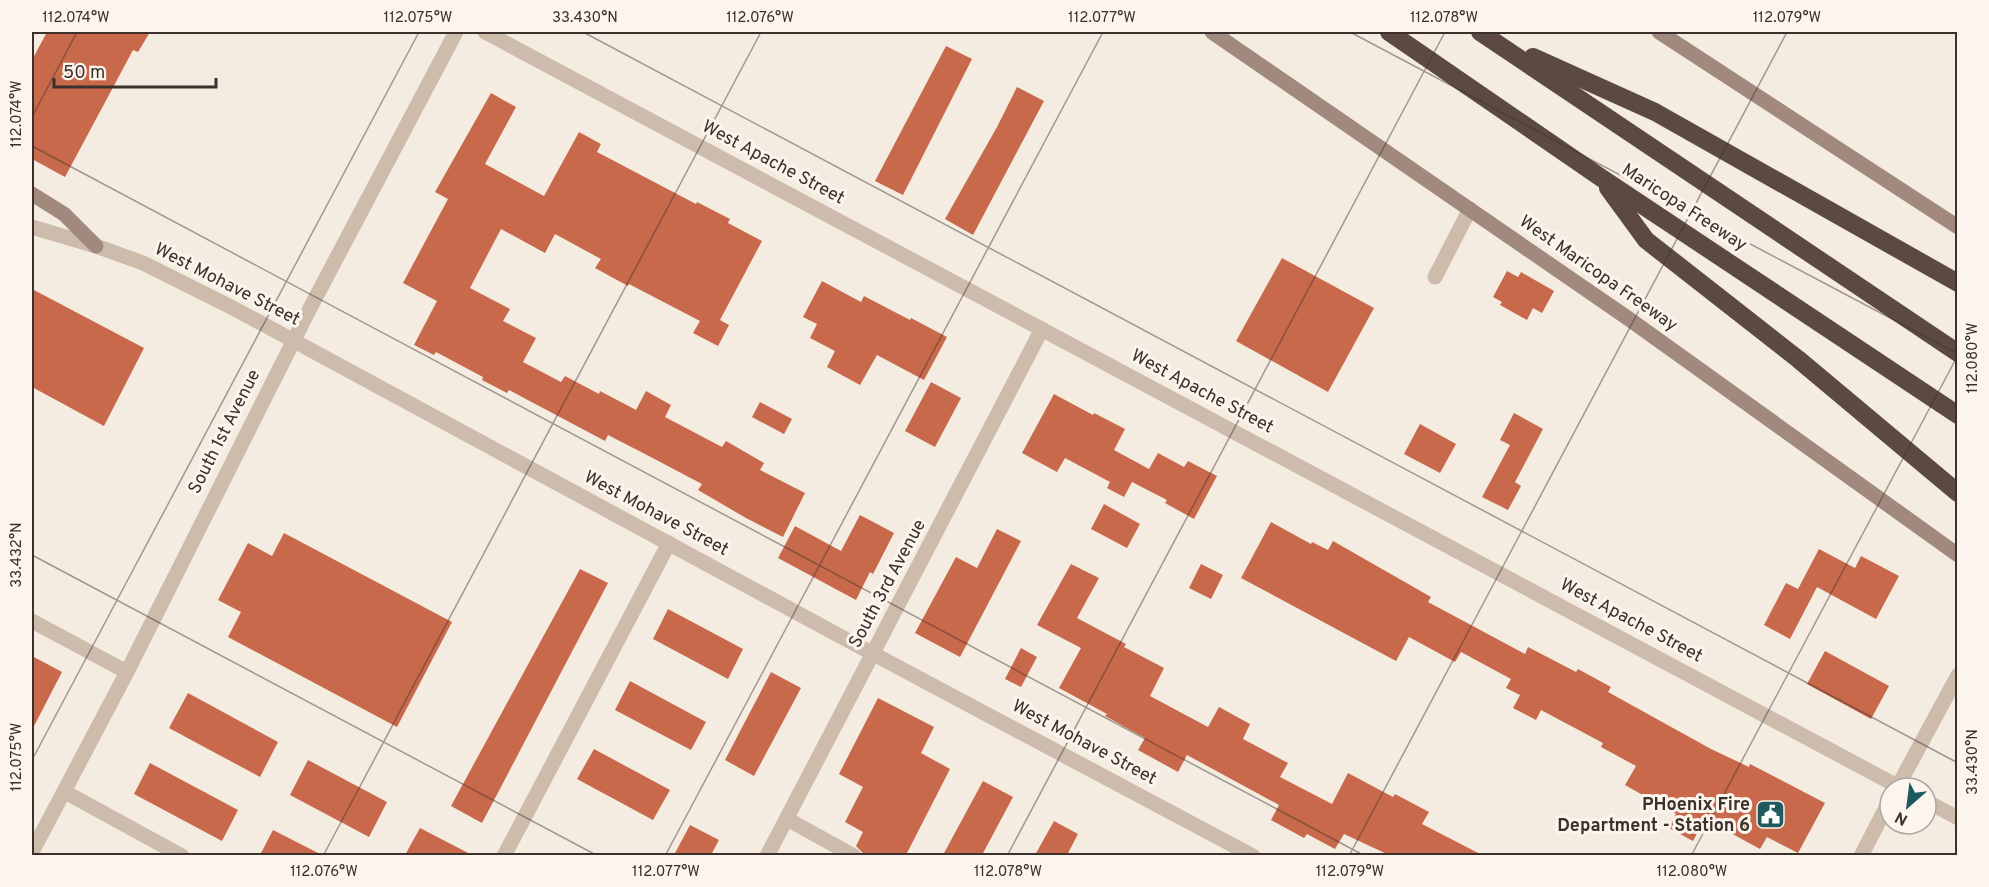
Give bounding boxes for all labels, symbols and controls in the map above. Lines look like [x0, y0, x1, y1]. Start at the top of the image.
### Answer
text: 112.074°W [42, 9, 110, 28]
text: 112.075°W [384, 9, 452, 28]
text: 33.430°N [552, 9, 618, 28]
text: 112.076°W [726, 9, 794, 28]
text: 112.077°W [1068, 9, 1136, 28]
text: 112.078°W [1410, 9, 1478, 28]
text: 112.079°W [1753, 9, 1821, 28]
scale bar [54, 51, 216, 89]
text: 50 m [63, 62, 105, 85]
text: 112.074°W [8, 80, 27, 148]
street label: West Apache Street [698, 116, 848, 210]
street label: Maricopa Freeway [1617, 159, 1751, 257]
street label: West Maricopa Freeway [1514, 211, 1682, 337]
street label: West Mohave Street [150, 238, 304, 332]
text: 112.080°W [1964, 323, 1983, 393]
street label: West Apache Street [1127, 345, 1277, 439]
street label: South 1st Avenue [184, 366, 266, 498]
street label: West Mohave Street [580, 466, 732, 562]
street label: South 3rd Avenue [844, 516, 932, 652]
text: 33.432°N [8, 522, 27, 588]
street label: West Apache Street [1556, 574, 1706, 668]
street label: West Mohave Street [1008, 695, 1160, 791]
text: 112.075°W [8, 723, 27, 791]
text: 33.430°N [1964, 729, 1983, 795]
north arrow [1878, 776, 1938, 836]
place label: PHoenix Fire Department - Station 6 [1557, 794, 1750, 838]
public building icon: PHoenix Fire Department - Station 6 [1755, 799, 1787, 831]
text: N [1892, 806, 1912, 829]
text: 112.076°W [290, 863, 358, 882]
text: 112.077°W [632, 863, 700, 882]
text: 112.078°W [974, 863, 1042, 882]
text: 112.079°W [1316, 863, 1384, 882]
text: 112.080°W [1657, 863, 1727, 882]

